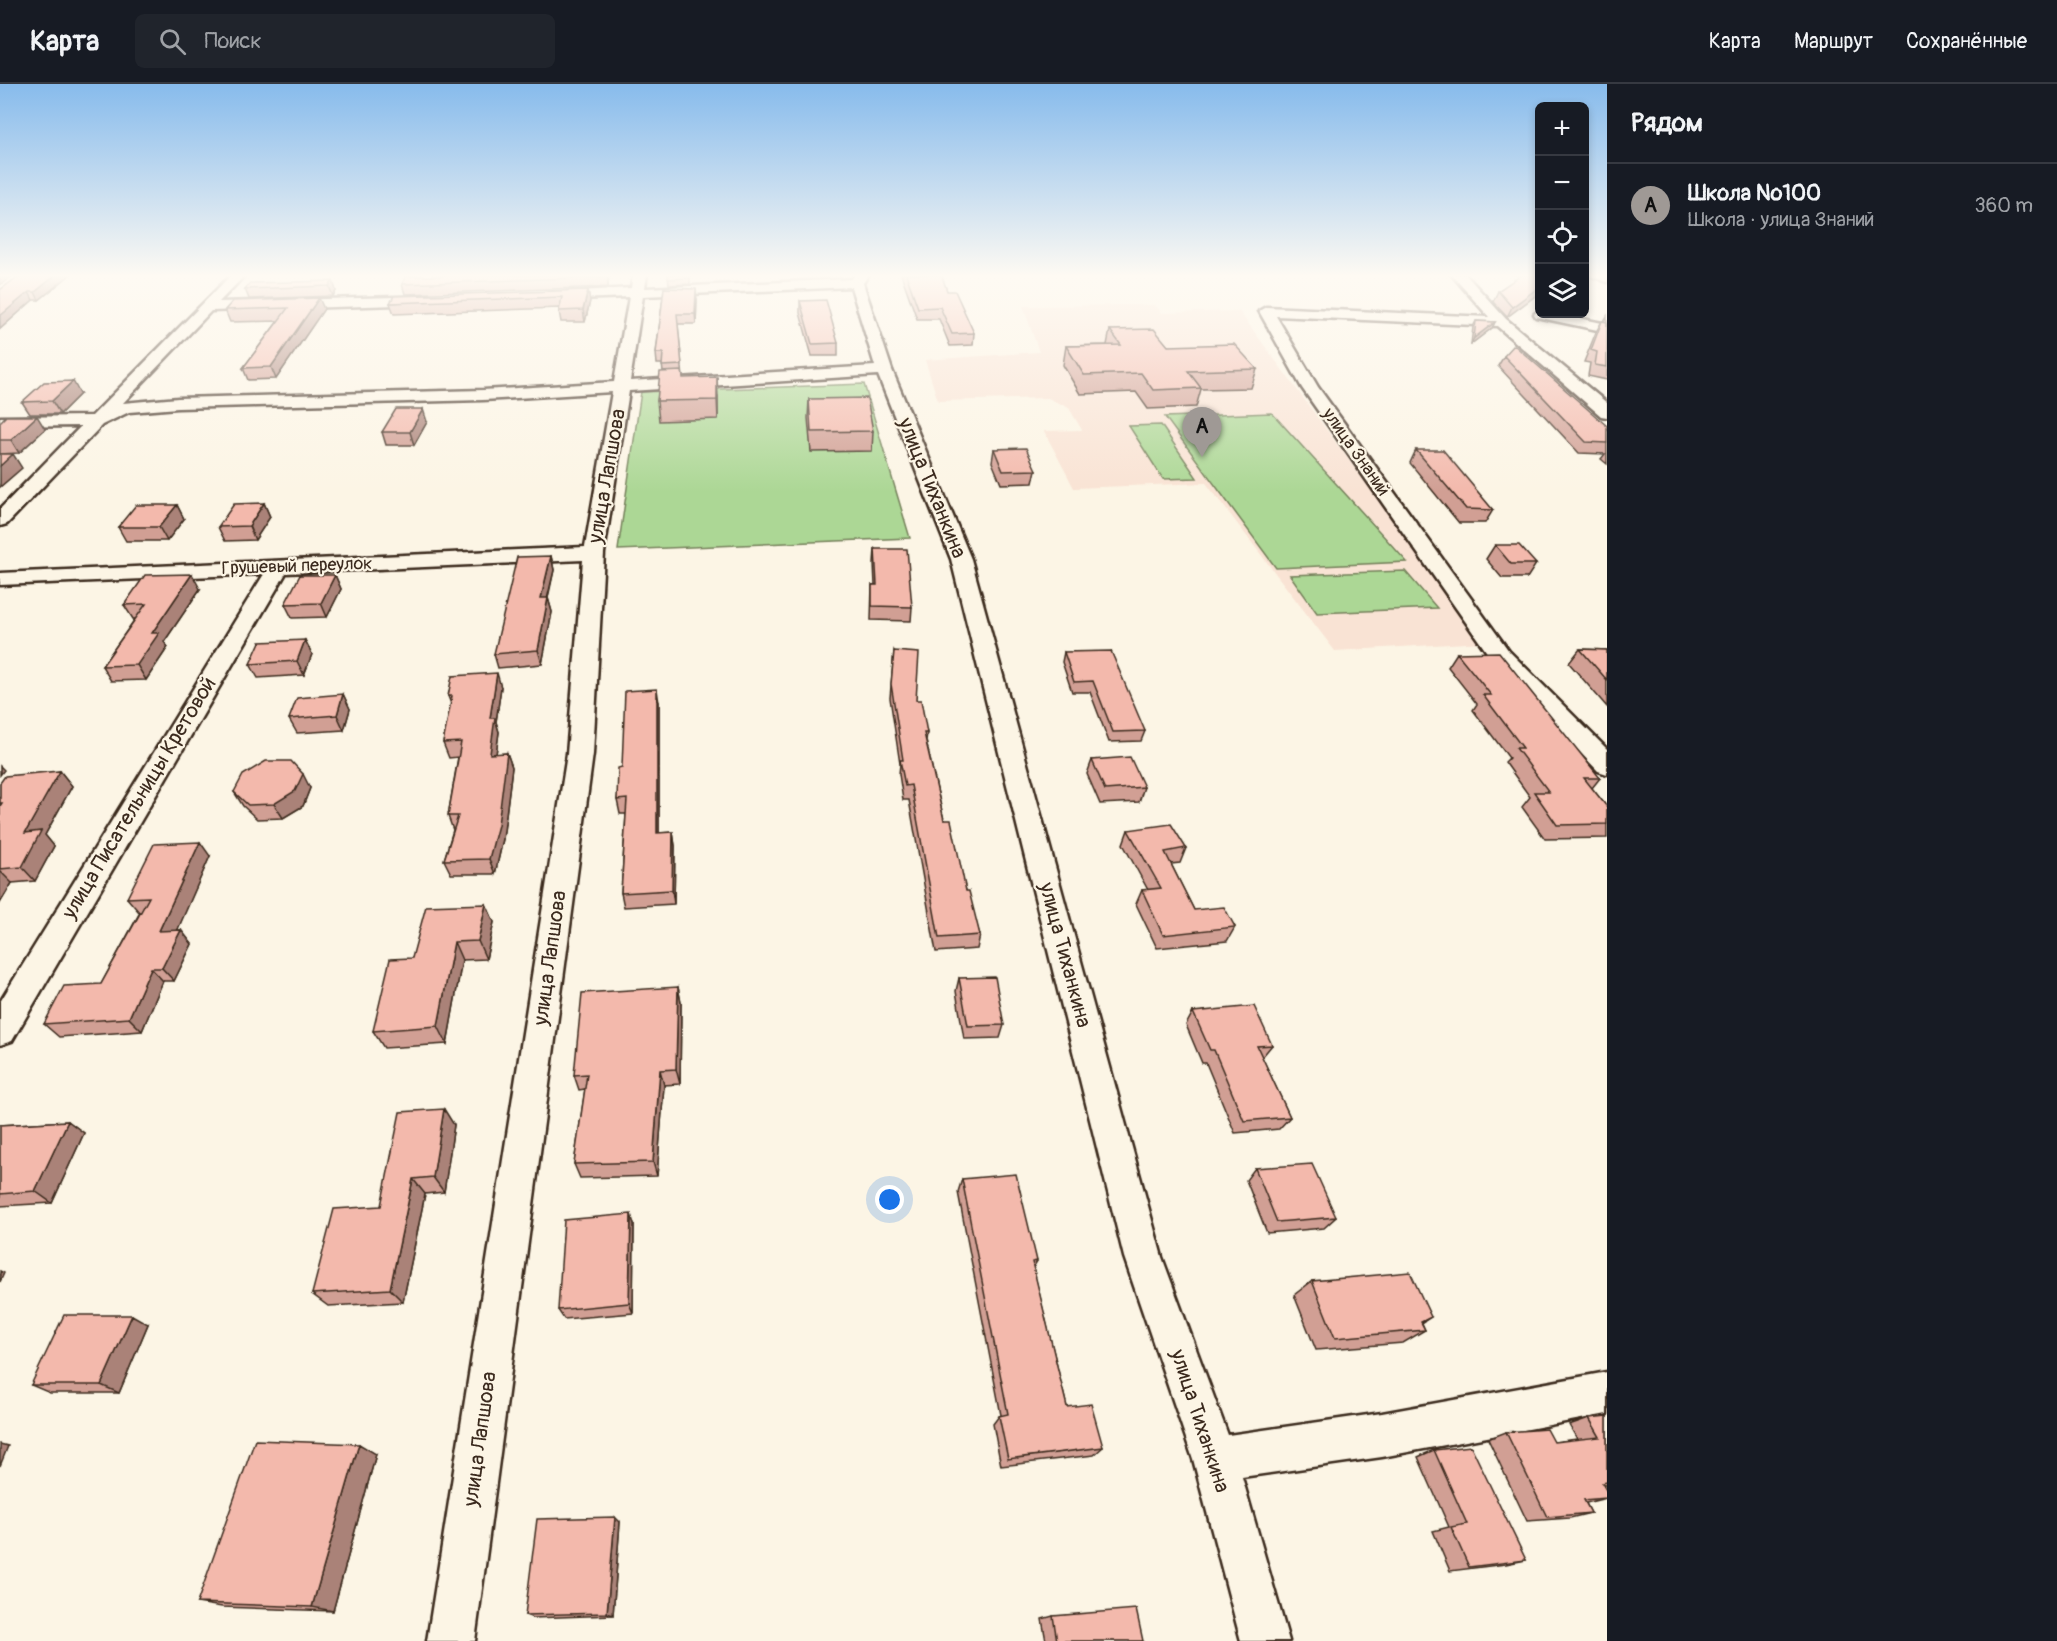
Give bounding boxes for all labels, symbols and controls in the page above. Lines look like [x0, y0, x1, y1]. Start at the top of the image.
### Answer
search box [135, 14, 555, 68]
text: Карта [30, 24, 99, 59]
icon: search [156, 25, 189, 58]
text: Поиск [204, 27, 262, 55]
text: Карта [1709, 28, 1761, 55]
text: Маршрут [1794, 28, 1873, 55]
text: Сохранённые [1906, 28, 2027, 55]
map controls [1535, 102, 1589, 318]
button: + [1535, 102, 1589, 156]
text: Рядом [1631, 107, 1703, 139]
button: − [1535, 156, 1589, 210]
text: Школа №100 [1688, 179, 1821, 207]
text: A [1644, 193, 1657, 218]
text: 360 m [1974, 193, 2033, 218]
text: Школа · улица Знаний [1688, 207, 1874, 232]
button: locate [1535, 210, 1589, 264]
button: layers [1535, 264, 1589, 318]
street label: улица Знаний [1317, 403, 1395, 501]
street label: улица Лапшова [582, 407, 632, 546]
pin: A [1182, 408, 1222, 457]
street label: улица Тиханкина [891, 413, 972, 562]
street label: Грушевый переулок [221, 552, 373, 580]
street label: улица Писательницы Кретовой [55, 672, 222, 925]
street label: улица Тиханкина [1032, 879, 1097, 1030]
street label: улица Лапшова [527, 889, 573, 1028]
your location [875, 1185, 904, 1214]
street label: улица Тиханкина [1164, 1345, 1236, 1496]
street label: улица Лапшова [457, 1370, 503, 1509]

